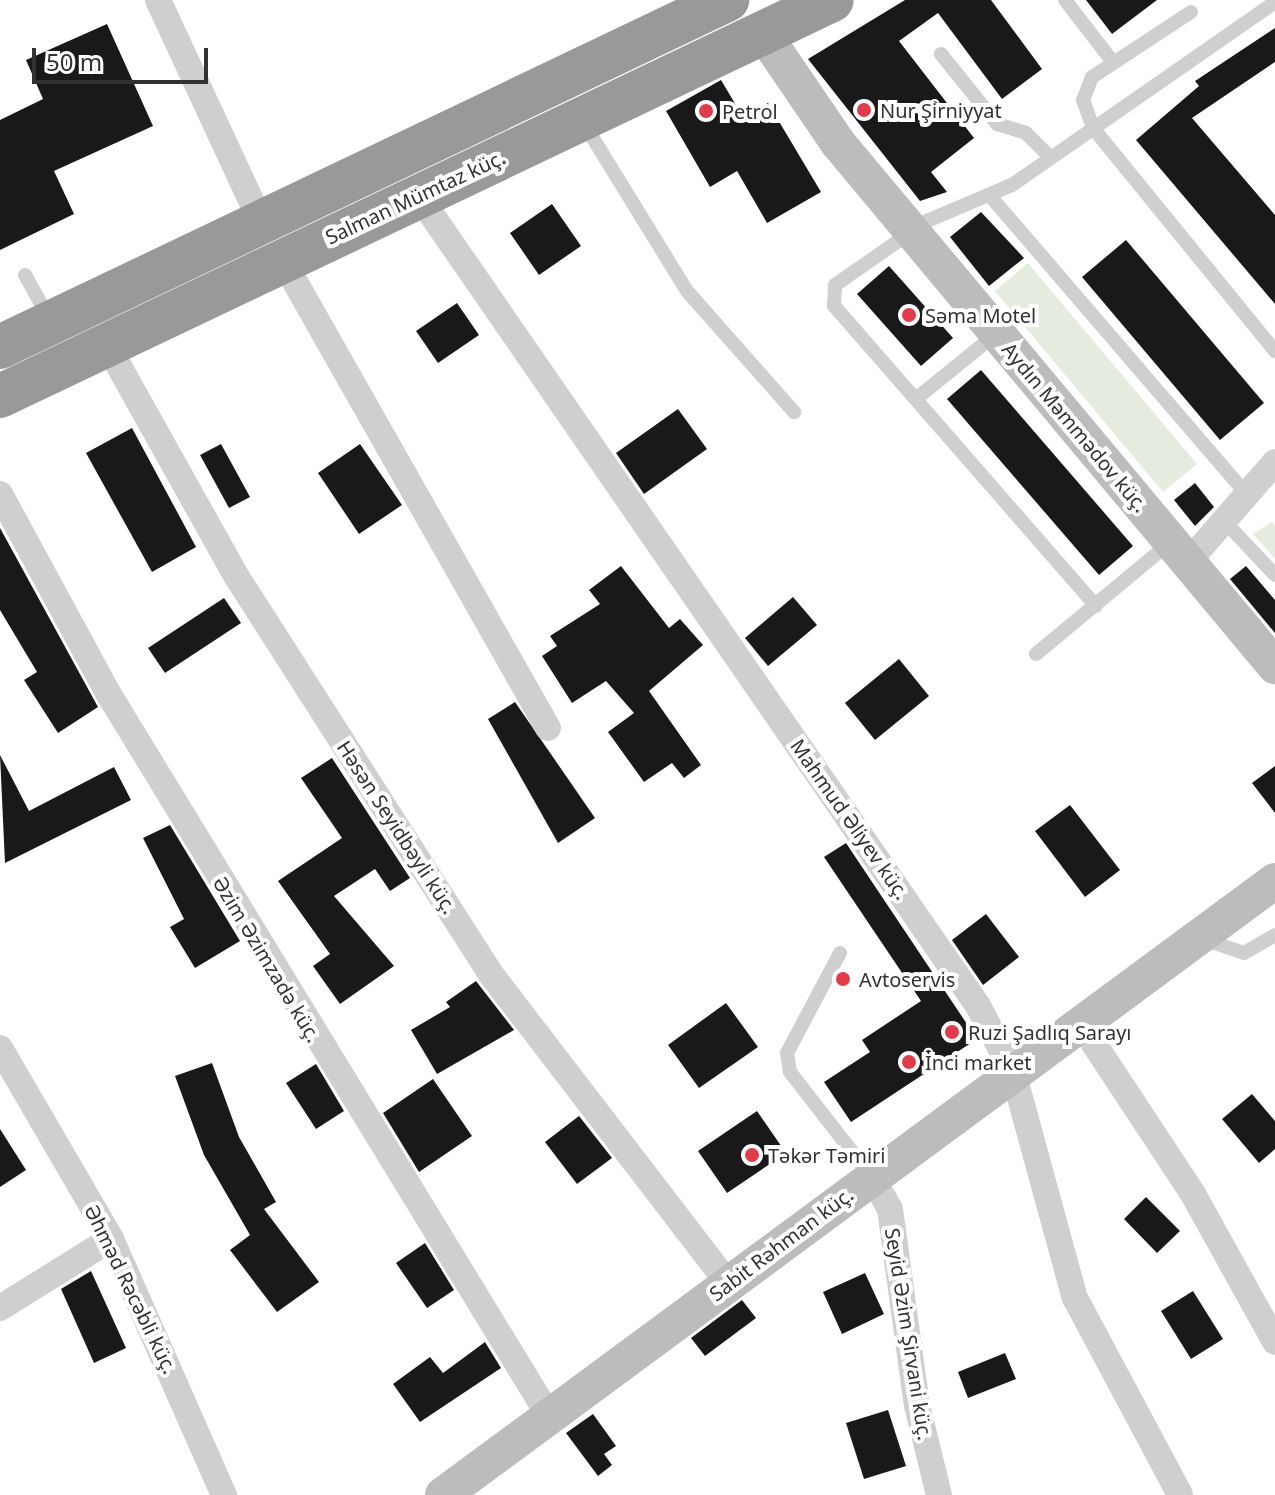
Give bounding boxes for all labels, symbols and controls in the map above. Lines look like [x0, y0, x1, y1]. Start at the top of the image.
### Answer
scale bar [36, 32, 212, 82]
text: 50 m [46, 45, 102, 78]
place label: Nur Şirniyyat [880, 98, 1002, 122]
place label: Petrol [722, 99, 778, 123]
marker: Nur Şirniyyat [855, 101, 873, 119]
marker: Petrol [697, 102, 715, 120]
street label: Salman Mümtaz küç. [322, 145, 508, 249]
place label: Səma Motel [925, 303, 1036, 327]
marker: Səma Motel [900, 306, 918, 324]
street label: Aydın Məmmədov küç. [997, 338, 1153, 516]
street label: Mahmud Əliyev küç. [786, 734, 914, 904]
street label: Həsən Seyidbəyli küç. [332, 736, 462, 918]
street label: Əzim Əzimzadə küç. [208, 872, 326, 1046]
place label: Avtoservis [859, 967, 955, 991]
marker: Avtoservis [834, 970, 852, 988]
place label: Ruzi Şadlıq Sarayı [968, 1020, 1132, 1044]
marker: Ruzi Şadlıq Sarayı [943, 1023, 961, 1041]
place label: İnci market [925, 1050, 1031, 1074]
marker: İnci market [900, 1053, 918, 1071]
place label: Təkər Təmiri [768, 1143, 885, 1167]
marker: Təkər Təmiri [743, 1146, 761, 1164]
street label: Sabit Rəhman küç. [704, 1182, 858, 1306]
street label: Əhməd Rəcəbli küç. [80, 1201, 182, 1377]
street label: Seyid Əzim Şirvani küç. [880, 1226, 938, 1442]

